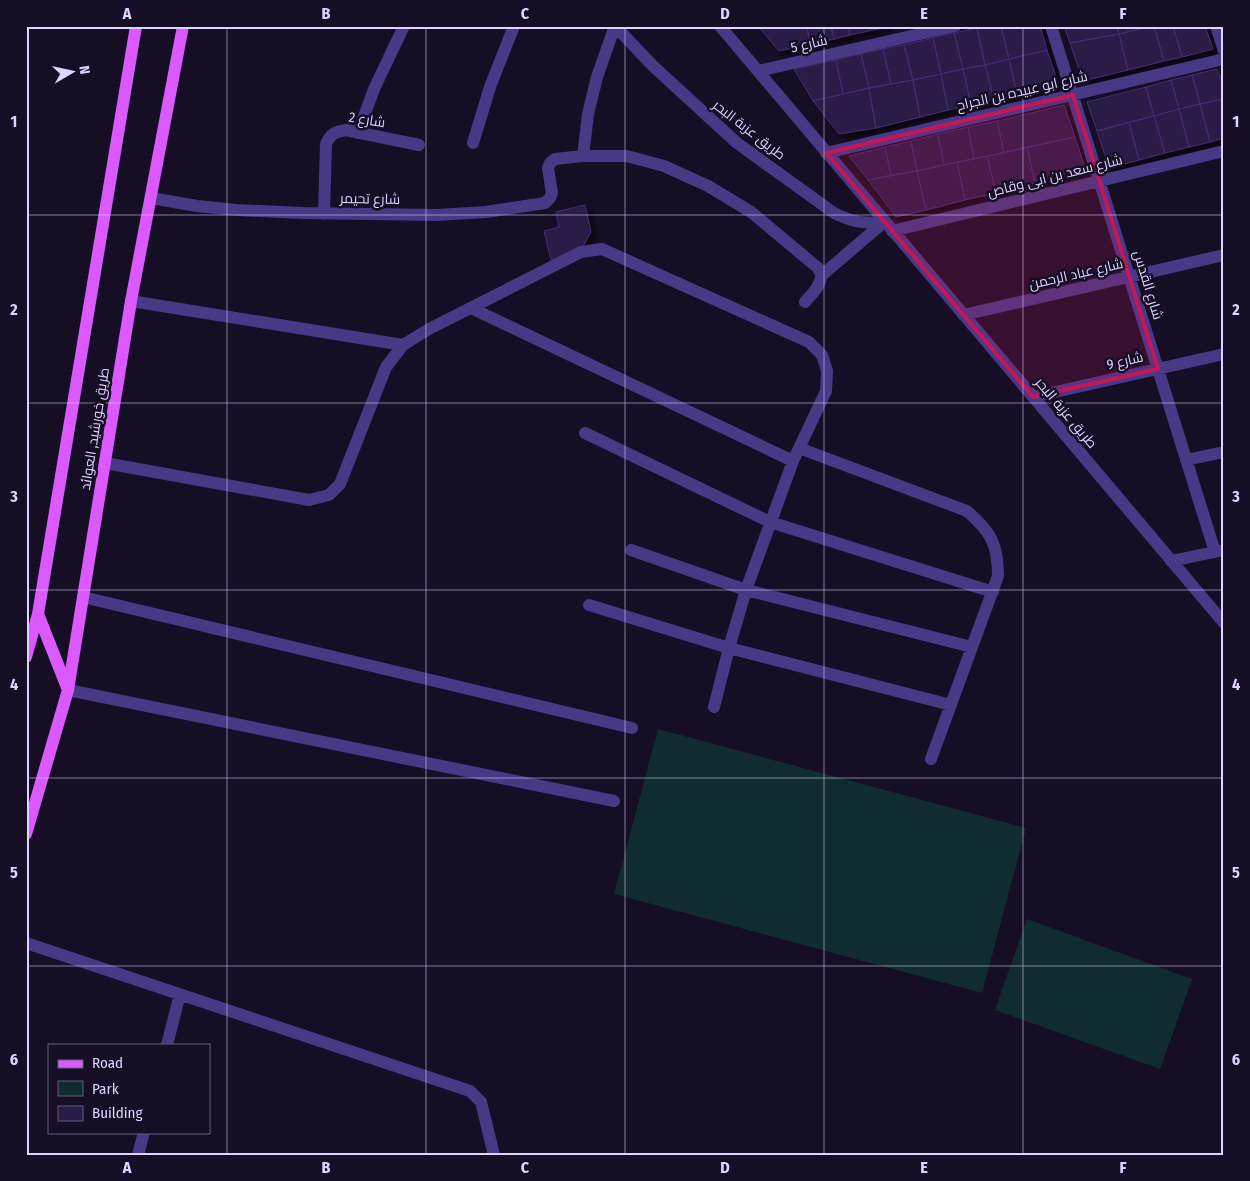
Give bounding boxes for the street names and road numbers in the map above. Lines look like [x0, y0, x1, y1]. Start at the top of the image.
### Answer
street label: شارع 5 [789, 32, 829, 56]
street label: شارع ابو عبيده بن الجراح [955, 68, 1089, 114]
street label: طريق عزبة البحر [709, 96, 789, 164]
street label: شارع 2 [348, 109, 386, 131]
street label: شارع سعد بن ابى وقاص [986, 151, 1124, 201]
street label: شارع تحيمر [339, 190, 400, 208]
street label: شارع القدس [1129, 248, 1167, 322]
street label: شارع عباد الرحمن [1027, 255, 1125, 293]
street label: شارع 9 [1105, 349, 1145, 373]
street label: طريق خورشيد, العوائد [77, 367, 113, 491]
street label: طريق عزبة البحر [1031, 373, 1101, 452]

